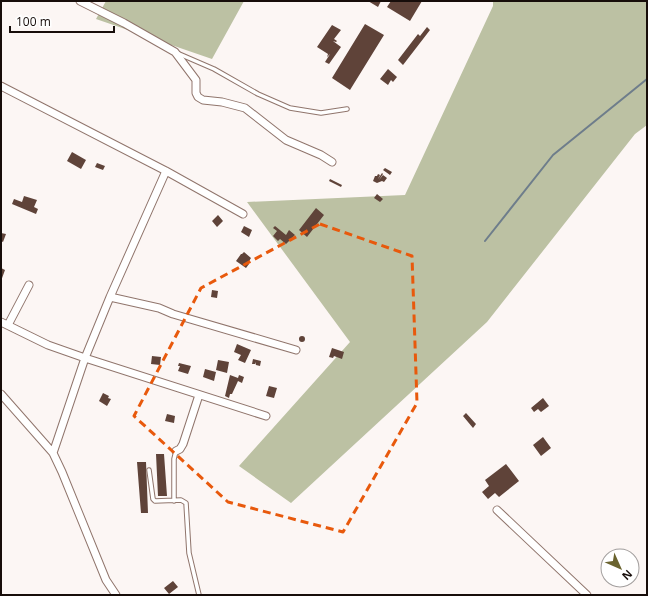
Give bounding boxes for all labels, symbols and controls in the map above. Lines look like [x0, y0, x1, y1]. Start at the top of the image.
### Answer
scale bar [10, 8, 114, 34]
text: 100 m [16, 13, 51, 30]
north arrow [600, 548, 640, 588]
text: N [619, 567, 636, 584]

